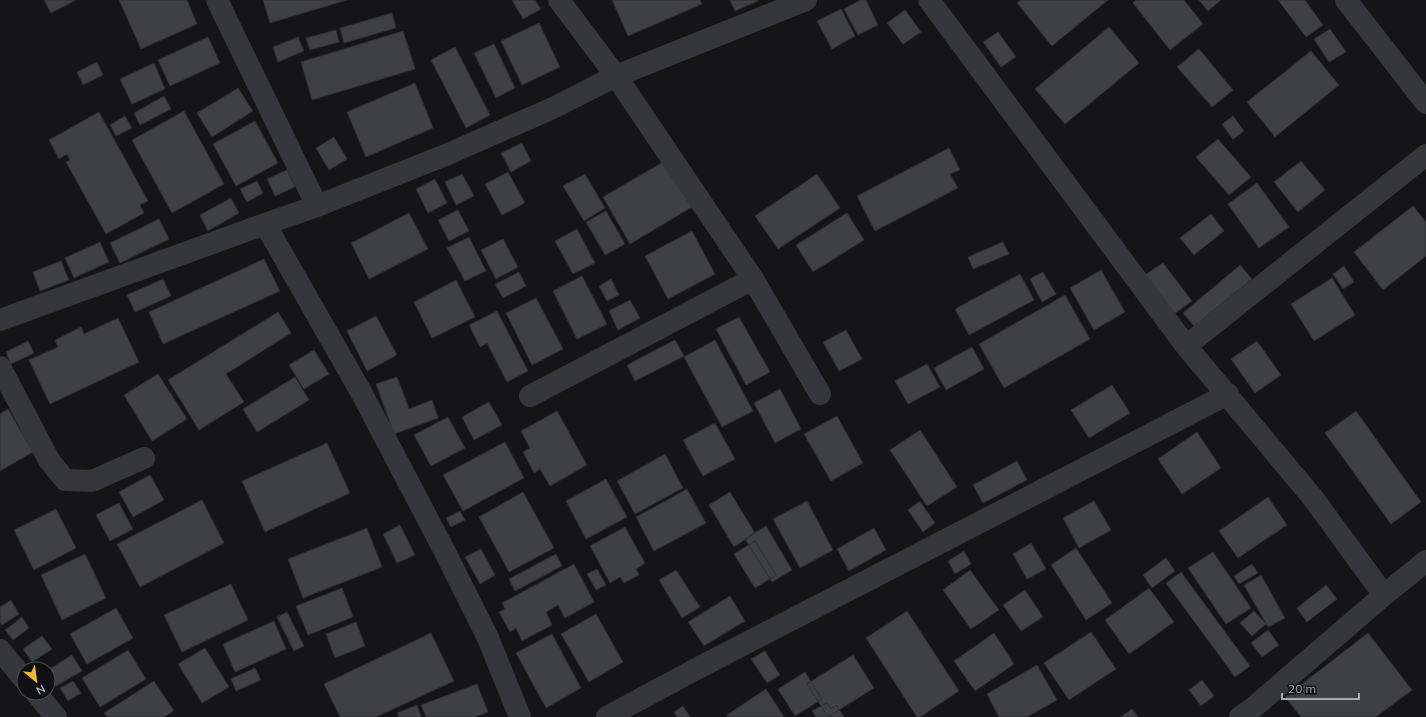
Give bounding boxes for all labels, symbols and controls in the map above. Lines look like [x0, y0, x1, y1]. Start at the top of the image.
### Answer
north arrow [16, 661, 56, 701]
scale bar [1282, 675, 1359, 701]
text: 20 m [1288, 681, 1316, 696]
text: N [34, 682, 48, 698]

